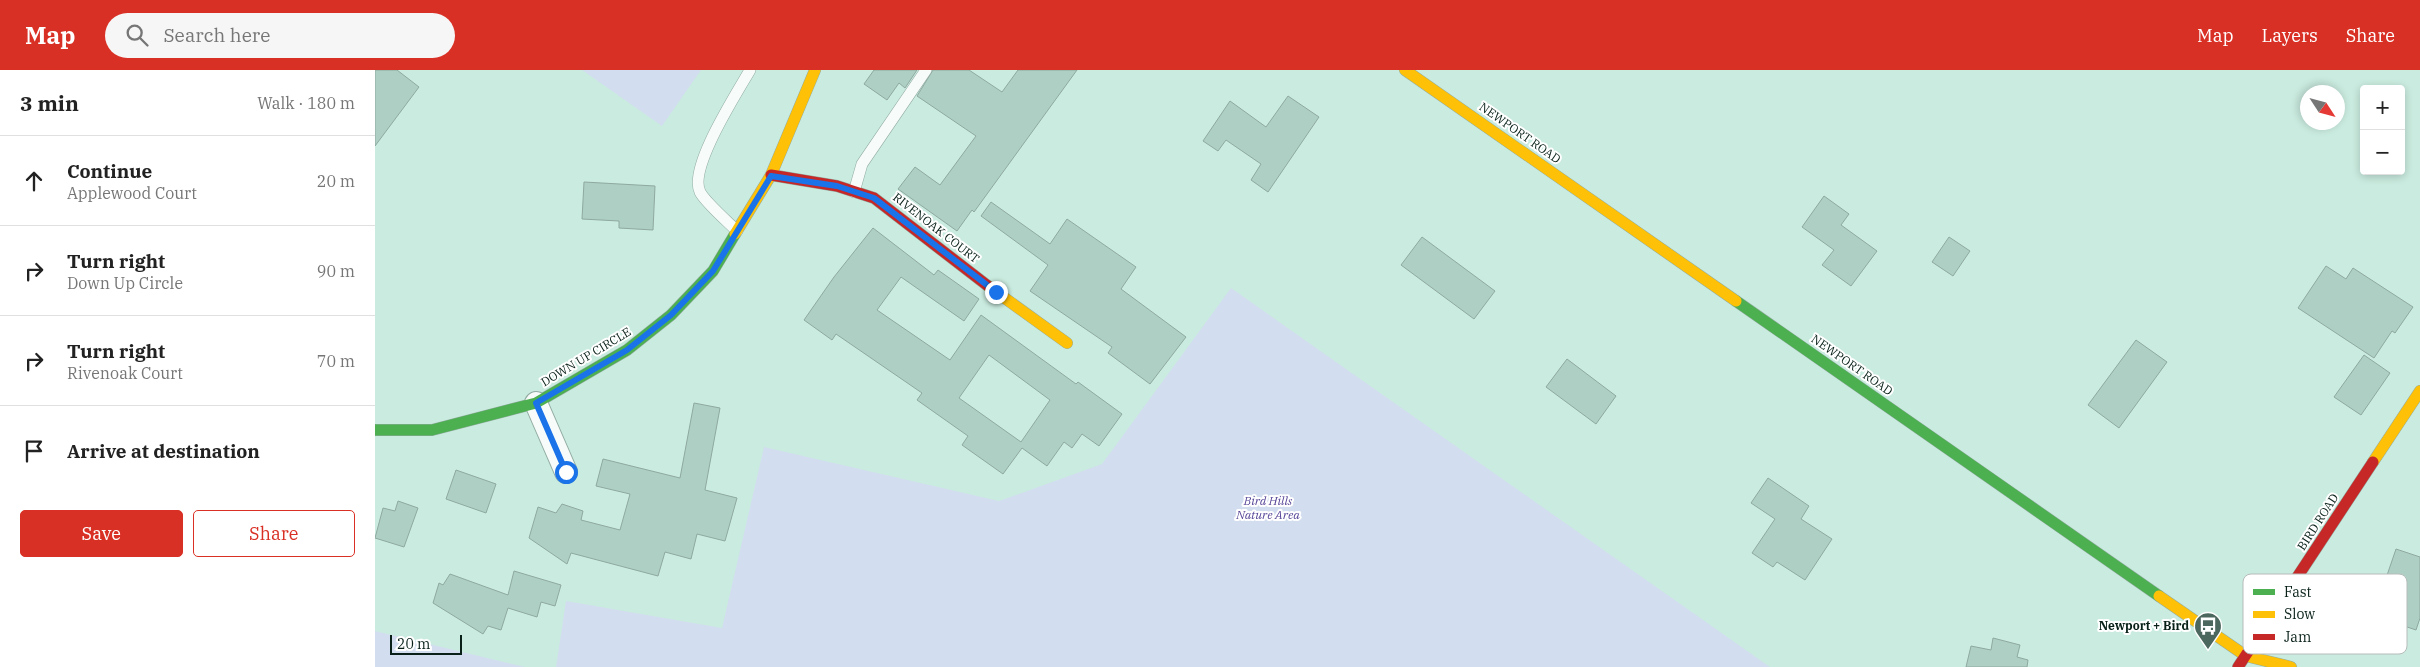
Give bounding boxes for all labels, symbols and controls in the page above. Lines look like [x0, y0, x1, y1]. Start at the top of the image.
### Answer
search box [105, 13, 455, 58]
text: Map [25, 19, 75, 51]
icon: search [123, 21, 151, 49]
text: Search here [163, 23, 270, 47]
text: Map [2197, 24, 2234, 47]
text: Layers [2262, 24, 2318, 47]
text: Share [2346, 24, 2395, 47]
north arrow [2300, 85, 2345, 130]
map controls [2360, 85, 2405, 175]
button: + [2360, 85, 2405, 130]
text: 3 min [20, 89, 79, 117]
text: Walk · 180 m [257, 93, 355, 113]
street label: NEWPORT ROAD [1477, 99, 1564, 166]
button: − [2360, 130, 2405, 175]
text: Continue [67, 159, 152, 183]
icon: ahead [20, 167, 48, 195]
text: 20 m [317, 171, 355, 191]
text: Applewood Court [67, 183, 197, 203]
street label: RIVENOAK COURT [890, 189, 983, 266]
text: Turn right [67, 249, 165, 273]
icon: right [20, 257, 48, 285]
text: 90 m [317, 261, 355, 281]
text: Down Up Circle [67, 273, 183, 293]
route end [985, 281, 1008, 304]
street label: DOWN UP CIRCLE [538, 324, 633, 389]
street label: NEWPORT ROAD [1809, 331, 1896, 398]
text: Turn right [67, 339, 165, 363]
icon: right [20, 347, 48, 375]
text: 70 m [317, 351, 355, 371]
text: Rivenoak Court [67, 363, 183, 383]
icon: arrive [20, 437, 48, 465]
text: Arrive at destination [67, 439, 260, 463]
route start [555, 461, 578, 484]
street label: BIRD ROAD [2294, 491, 2341, 553]
park label: Bird Hills Nature Area [1235, 493, 1300, 522]
button: Save [20, 510, 183, 557]
button: Share [193, 510, 355, 557]
legend [2243, 574, 2407, 654]
text: Fast [2284, 583, 2312, 601]
text: Slow [2284, 605, 2315, 623]
bus stop icon: Newport + Bird [2193, 611, 2223, 650]
place label: Newport + Bird [2099, 618, 2189, 633]
text: Jam [2284, 628, 2311, 646]
scale bar [390, 632, 463, 655]
text: 20 m [397, 635, 430, 653]

